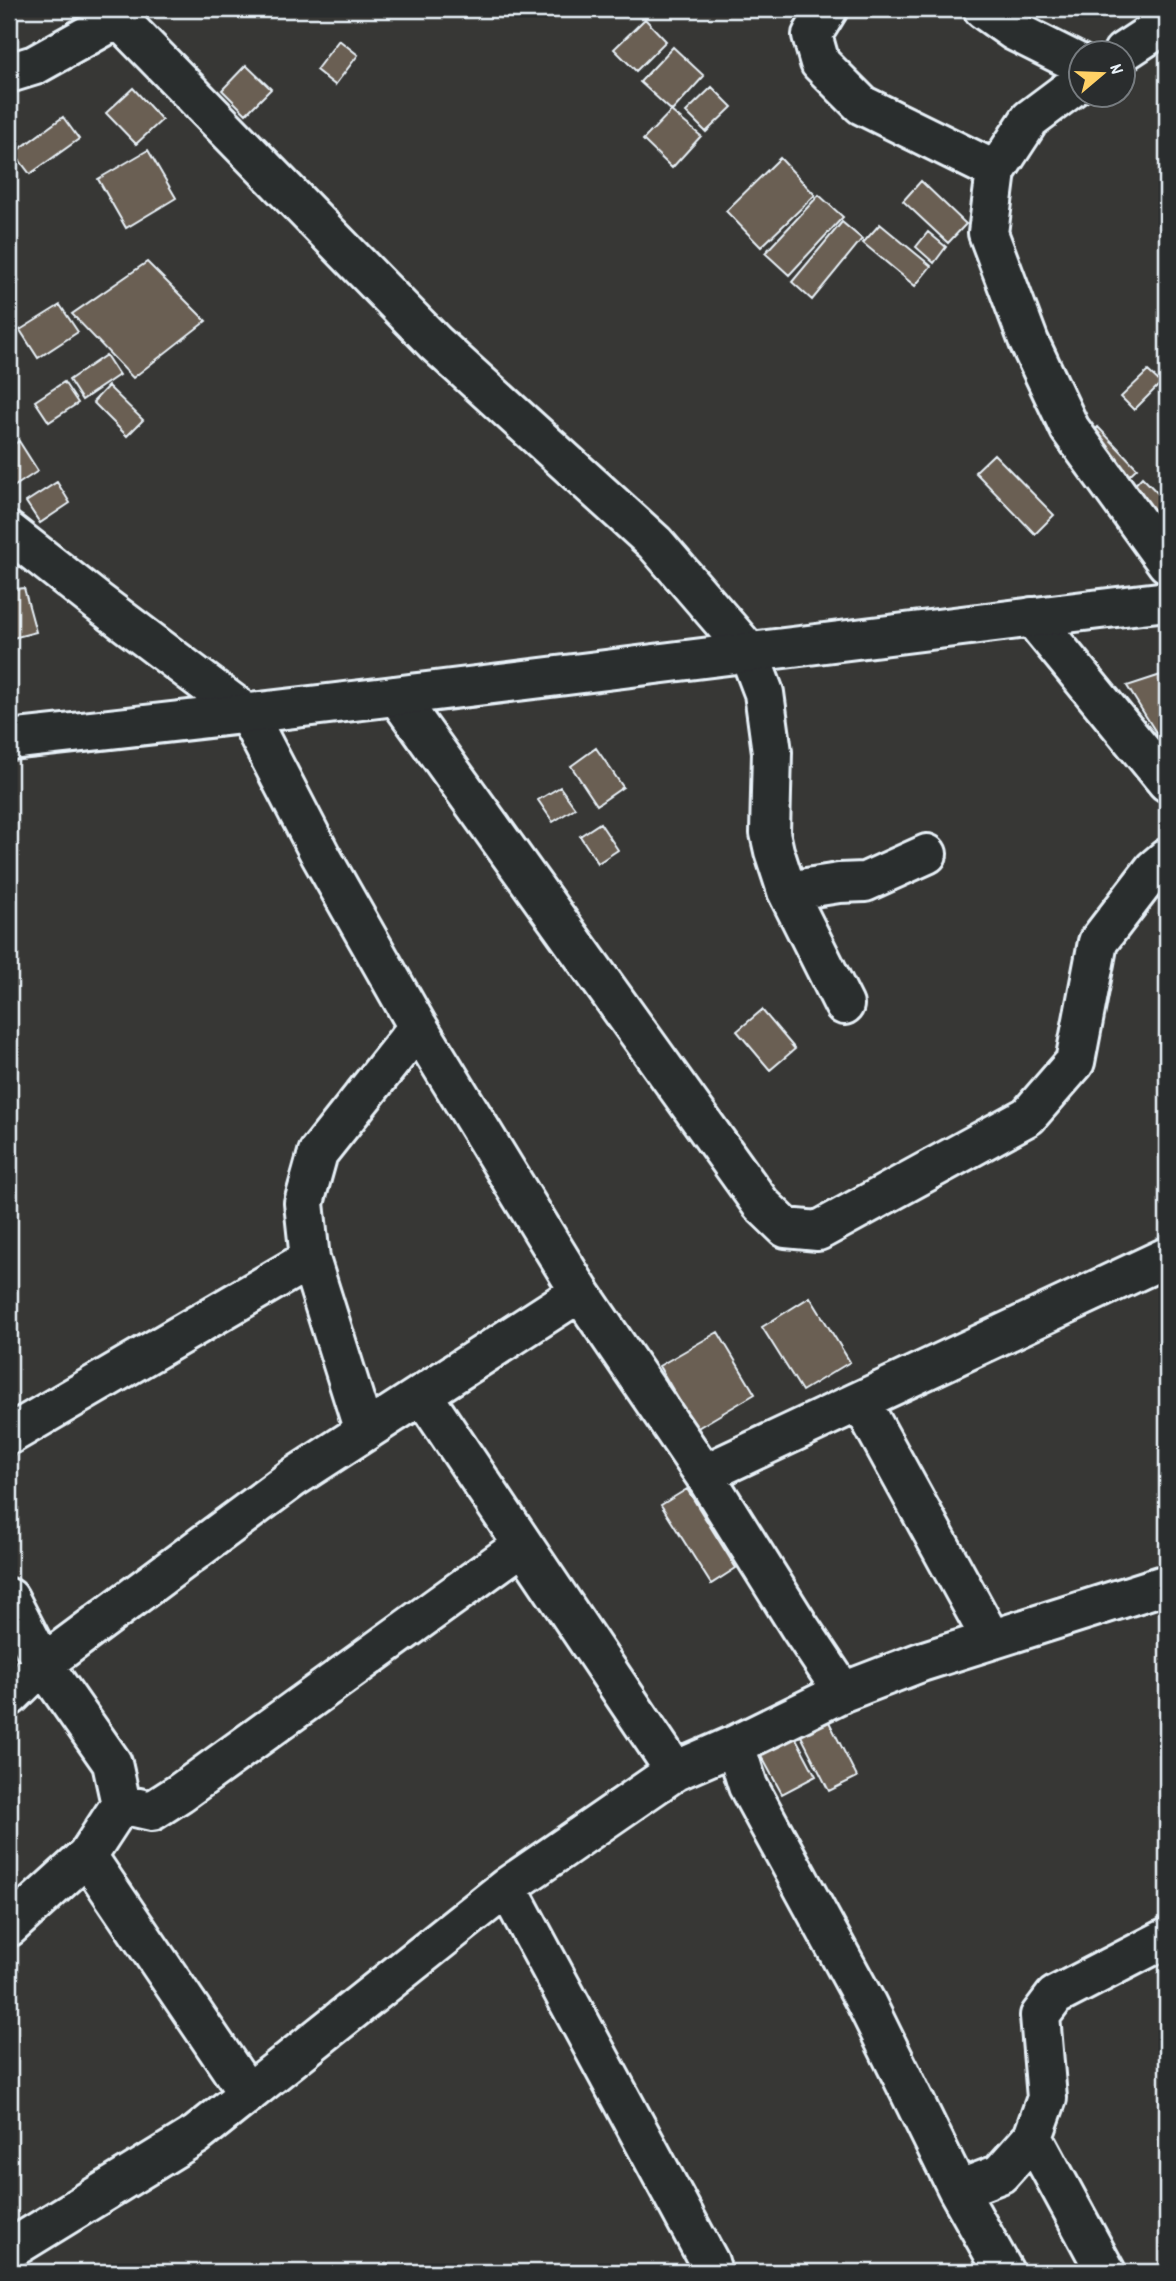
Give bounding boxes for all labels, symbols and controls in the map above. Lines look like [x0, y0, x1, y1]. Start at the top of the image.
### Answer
north arrow [1068, 38, 1138, 108]
text: N [1100, 61, 1129, 78]

